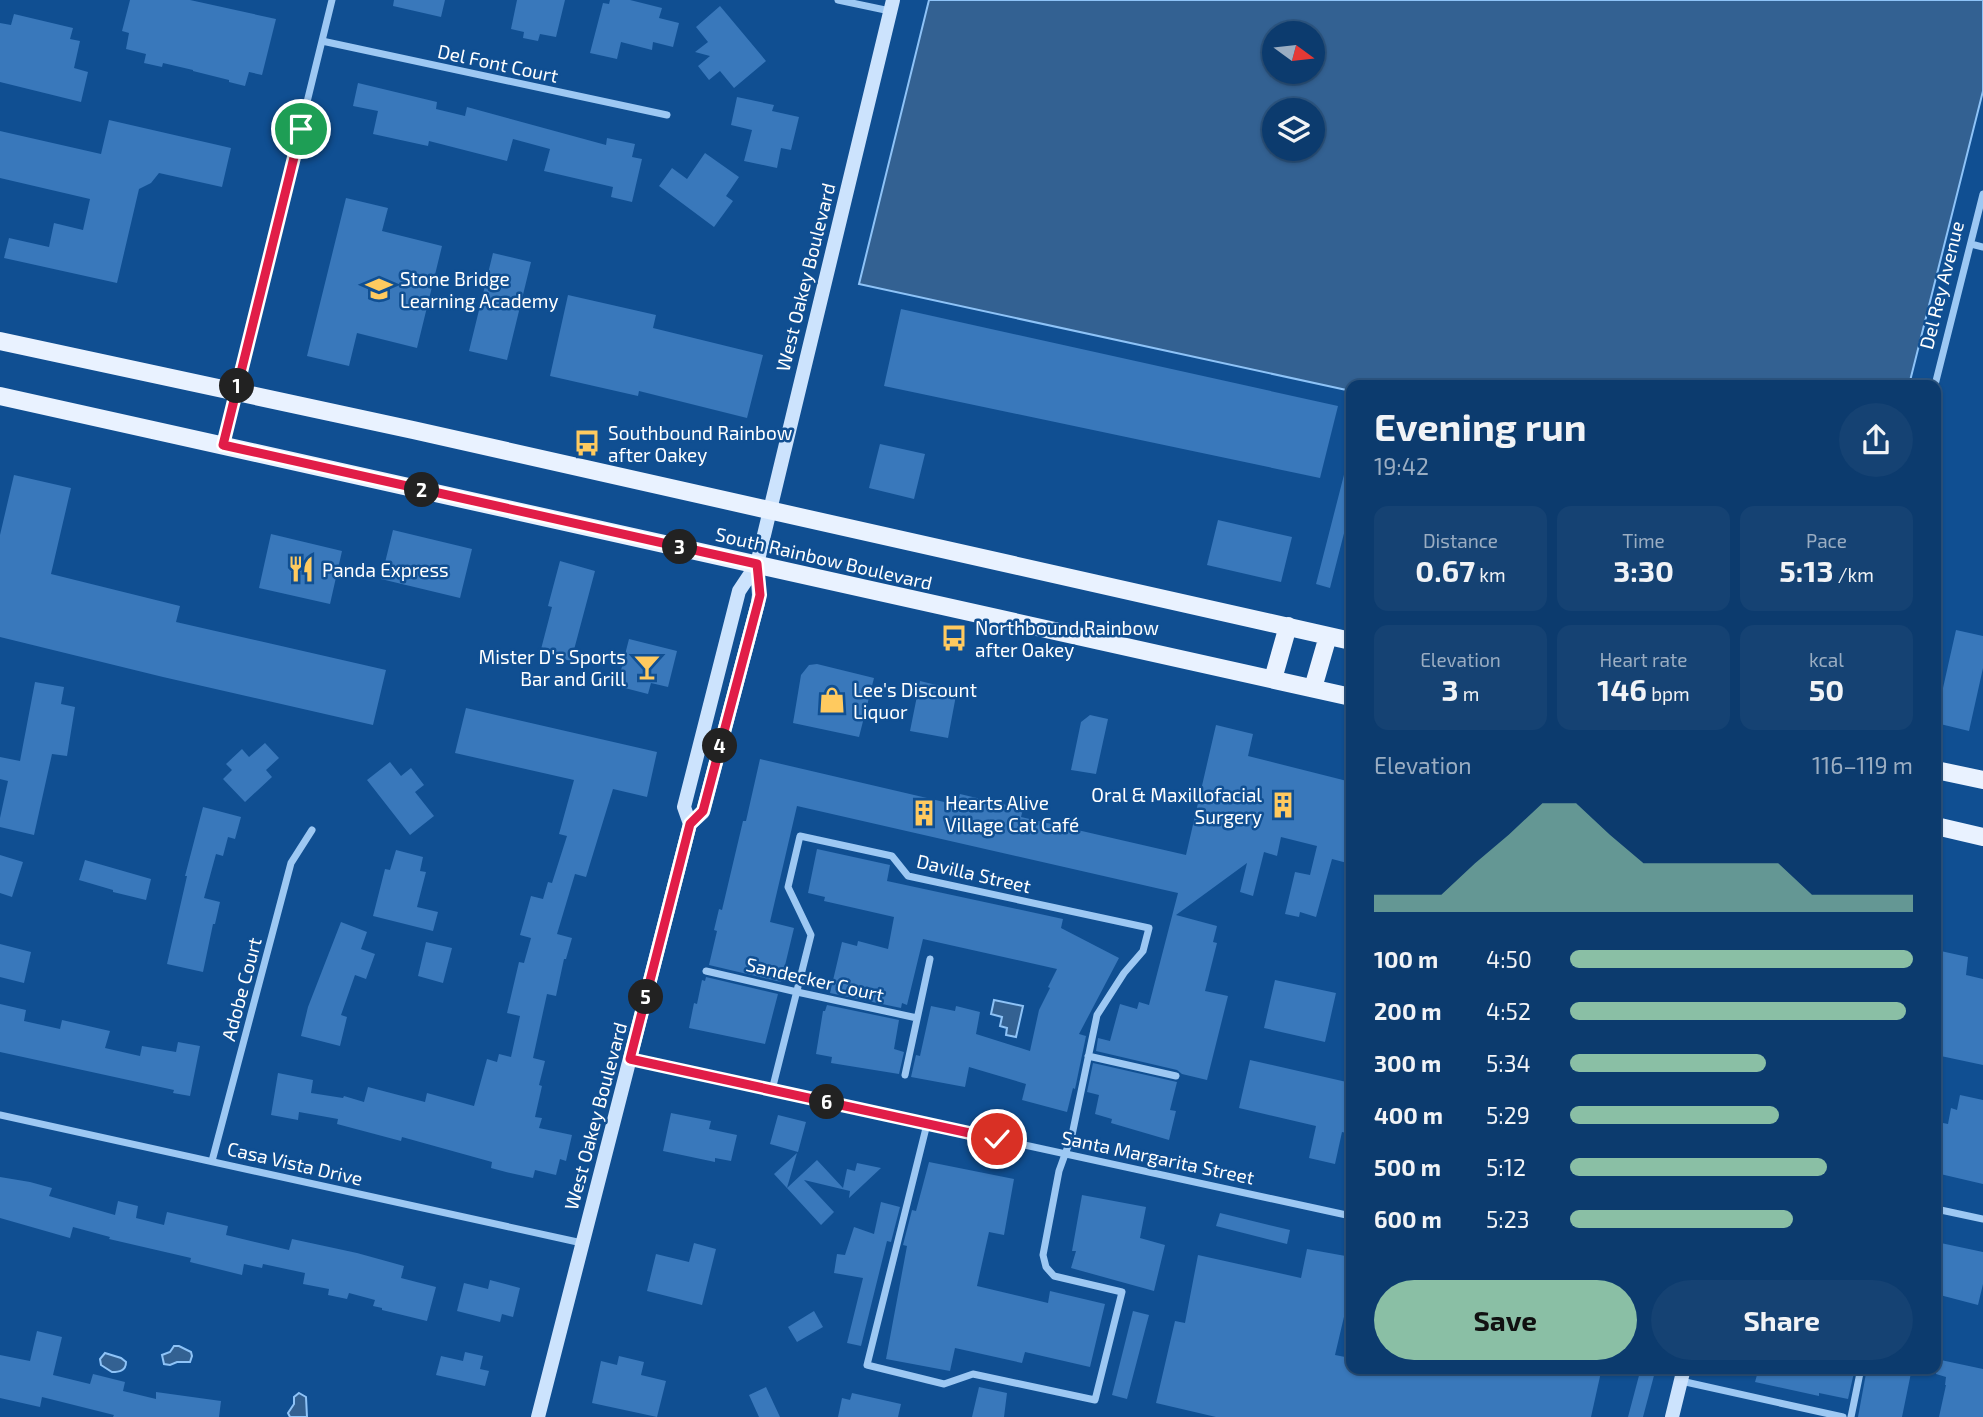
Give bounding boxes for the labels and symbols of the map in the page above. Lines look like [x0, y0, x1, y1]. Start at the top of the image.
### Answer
north arrow [1262, 21, 1325, 84]
street label: Del Font Court [436, 39, 560, 87]
pin [271, 99, 331, 159]
street label: West Oakey Boulevard [770, 180, 840, 374]
street label: Del Rey Avenue [1914, 219, 1968, 351]
place label: Stone Bridge Learning Academy [400, 267, 558, 312]
school or university icon: Stone Bridge Learning Academy [364, 274, 394, 304]
pin: 1 [219, 368, 254, 404]
place label: Southbound Rainbow after Oakey [608, 421, 793, 466]
bus stop icon: Southbound Rainbow after Oakey [572, 428, 602, 458]
pin: 2 [404, 472, 440, 508]
street label: South Rainbow Boulevard [713, 522, 935, 594]
pin: 3 [662, 530, 698, 564]
restaurant icon: Panda Express [286, 554, 316, 584]
place label: Panda Express [322, 558, 449, 581]
place label: Northbound Rainbow after Oakey [975, 616, 1159, 661]
bus stop icon: Northbound Rainbow after Oakey [939, 623, 969, 653]
place label: Mister D's Sports Bar and Grill [479, 645, 626, 690]
bar icon: Mister D's Sports Bar and Grill [632, 652, 662, 682]
place label: Lee's Discount Liquor [853, 678, 977, 723]
shop icon: Lee's Discount Liquor [817, 685, 847, 715]
pin: 4 [702, 728, 738, 764]
place label: Oral & Maxillofacial Surgery [1091, 783, 1262, 828]
building icon: Oral & Maxillofacial Surgery [1268, 790, 1298, 820]
place label: Hearts Alive Village Cat Café [945, 791, 1079, 836]
building icon: Hearts Alive Village Cat Café [909, 798, 939, 828]
street label: Davilla Street [915, 849, 1033, 897]
street label: Adobe Court [216, 935, 266, 1043]
street label: Sandecker Court [744, 952, 886, 1006]
pin: 5 [628, 979, 664, 1014]
street label: West Oakey Boulevard [559, 1020, 631, 1212]
pin: 6 [810, 1084, 844, 1120]
pin [967, 1109, 1027, 1169]
street label: Santa Margarita Street [1059, 1125, 1257, 1189]
street label: Casa Vista Drive [225, 1136, 365, 1190]

